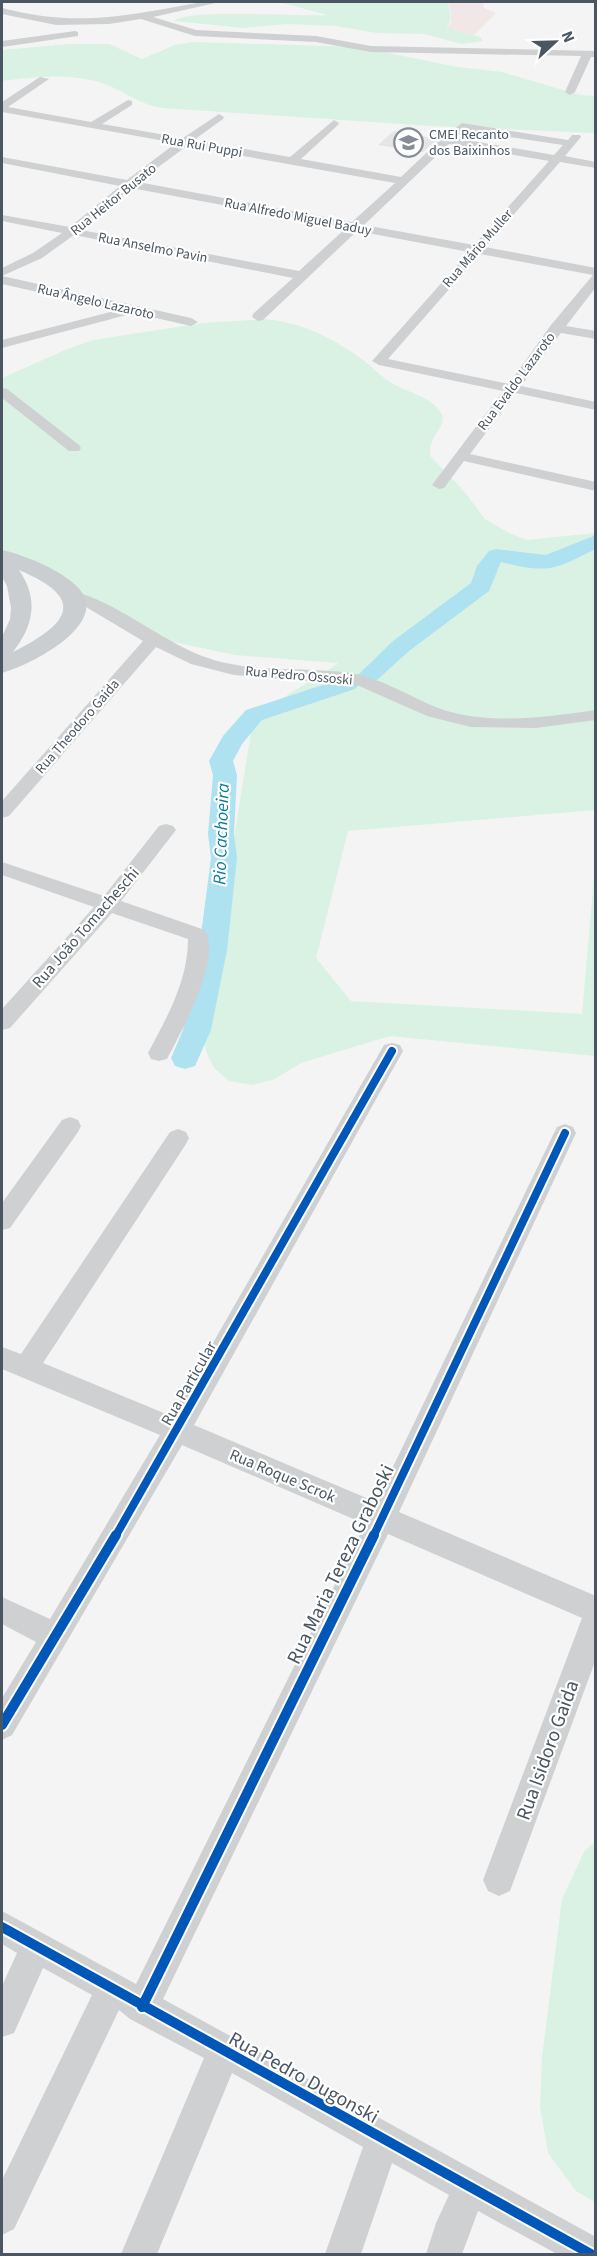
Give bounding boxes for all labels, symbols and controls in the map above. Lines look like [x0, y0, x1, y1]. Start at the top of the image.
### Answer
north arrow [525, 12, 585, 72]
text: N [556, 28, 580, 46]
place label: CMEI Recanto dos Baixinhos [429, 125, 510, 161]
school or university icon: CMEI Recanto dos Baixinhos [392, 126, 424, 158]
street label: Rua Rui Puppi [160, 129, 244, 163]
street label: Rua Heitor Busato [66, 159, 161, 241]
street label: Rua Alfredo Miguel Baduy [223, 193, 373, 241]
street label: Rua Mário Muller [438, 205, 518, 292]
street label: Rua Anselmo Pavin [96, 228, 209, 268]
street label: Rua Ângelo Lazaroto [35, 279, 156, 325]
street label: Rua Evaldo Lazaroto [473, 328, 560, 435]
street label: Rua Pedro Ossoski [244, 661, 353, 691]
street label: Rua Theodoro Gaida [31, 675, 125, 778]
water label: Rio Cachoeira [207, 782, 236, 885]
street label: Rua João Tomacheschi [27, 863, 144, 993]
street label: Rua Particular [156, 1337, 222, 1430]
street label: Rua Roque Scrok [226, 1444, 339, 1508]
street label: Rua Maria Tereza Graboski [280, 1460, 401, 1669]
street label: Rua Isidoro Gaida [510, 1677, 586, 1824]
street label: Rua Pedro Dugonski [223, 2025, 384, 2131]

